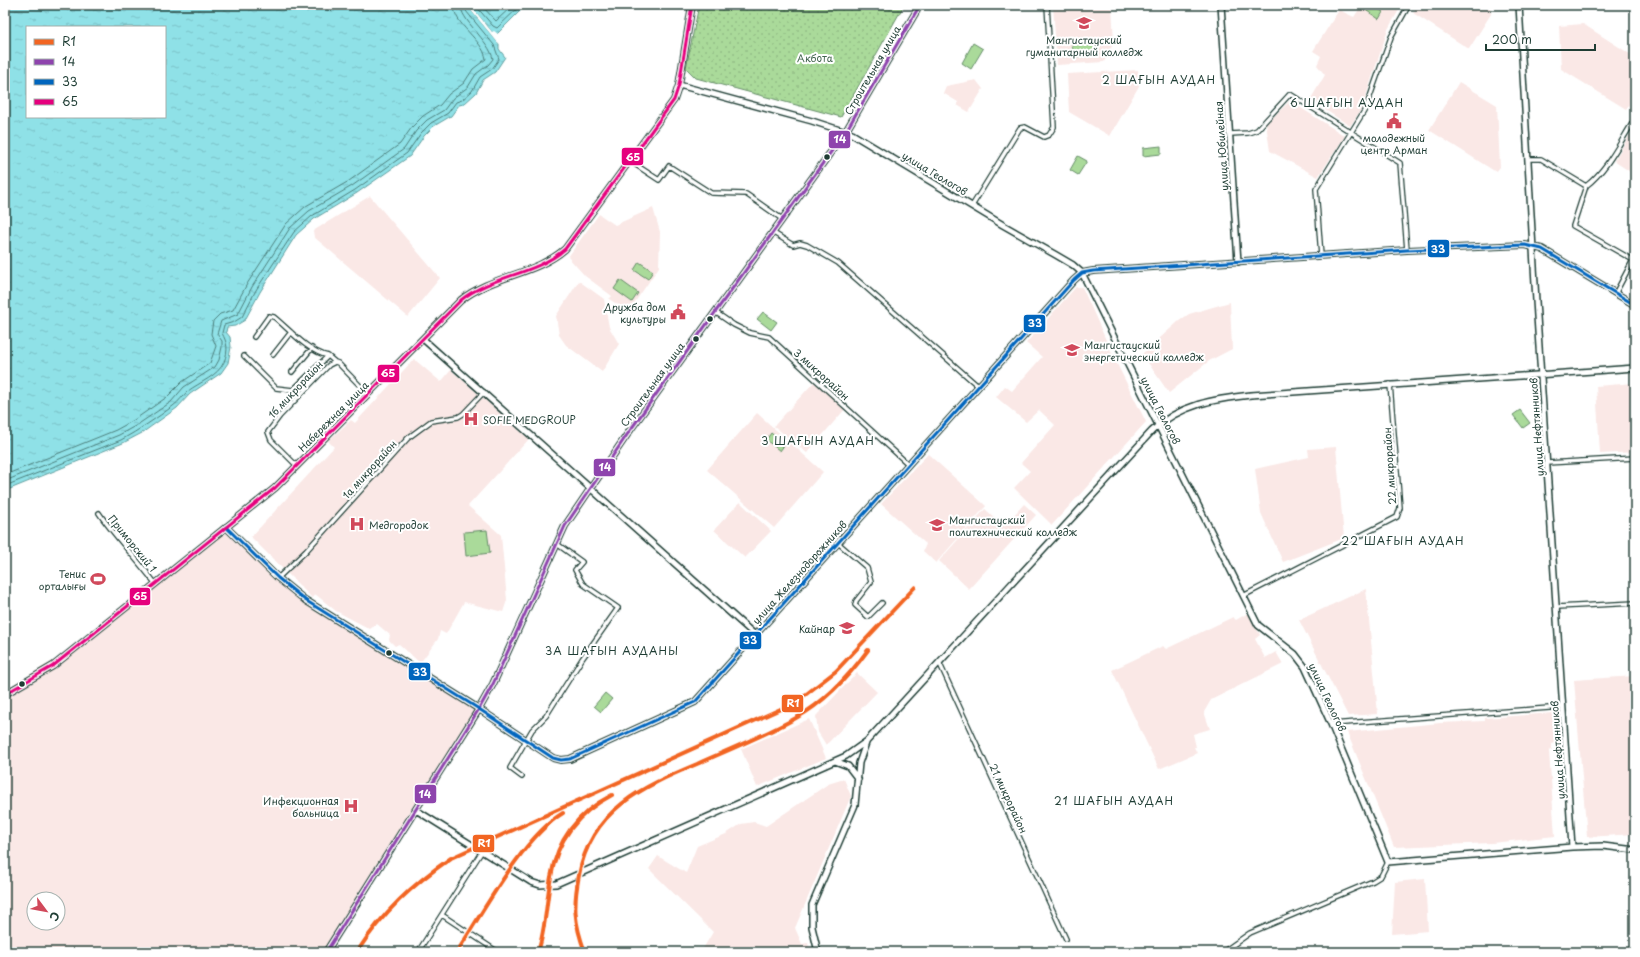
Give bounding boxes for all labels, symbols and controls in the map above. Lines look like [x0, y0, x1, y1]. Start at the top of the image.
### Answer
school or university icon: Мангистауский гуманитарный колледж [1075, 14, 1093, 32]
street label: Строительная улица [840, 22, 904, 117]
legend [26, 26, 166, 118]
scale bar [1486, 26, 1595, 52]
text: 200 m [1492, 30, 1532, 48]
text: R1 [62, 32, 76, 50]
place label: Мангистауский гуманитарный колледж [1026, 32, 1143, 60]
park label: Акбота [797, 50, 834, 65]
text: 14 [62, 52, 75, 70]
district label: 2 ШАҒЫН АУДАН [1102, 71, 1216, 88]
text: 33 [62, 72, 78, 90]
text: 65 [62, 92, 78, 110]
district label: 6 ШАҒЫН АУДАН [1290, 94, 1404, 111]
street label: улица Юбилейная [1210, 101, 1232, 191]
public building icon: молодежный центр Арман [1385, 112, 1403, 130]
line badge: 14 [828, 130, 851, 149]
text: 14 [834, 130, 847, 147]
place label: молодежный центр Арман [1361, 130, 1427, 157]
line badge: 65 [621, 147, 644, 166]
street label: улица Геологов [899, 147, 971, 199]
text: 65 [626, 148, 640, 165]
unlabelled marker [822, 152, 832, 162]
line badge: 33 [1427, 239, 1450, 258]
text: 33 [1431, 240, 1445, 257]
place label: Дружба дом культуры [603, 299, 666, 327]
public building icon: Дружба дом культуры [669, 303, 687, 321]
unlabelled marker [705, 314, 715, 324]
line badge: 33 [1023, 314, 1046, 333]
text: 33 [1028, 314, 1042, 331]
unlabelled marker [691, 334, 701, 344]
place label: Мангистауский энергетический колледж [1084, 337, 1205, 364]
street label: Строительная улица [616, 338, 688, 429]
school or university icon: Мангистауский энергетический колледж [1063, 341, 1081, 359]
street label: 3 микрорайон [791, 345, 853, 403]
street label: 1б микрорайон [264, 357, 326, 421]
line badge: 65 [377, 364, 400, 383]
text: 65 [381, 364, 395, 381]
street label: улица Геологов [1137, 374, 1185, 447]
street label: Набережная улица [294, 377, 372, 455]
street label: улица Нефтянников [1525, 377, 1547, 477]
hospital icon: SOFIE MEDGROUP [462, 410, 480, 428]
place label: SOFIE MEDGROUP [483, 412, 576, 427]
street label: 22 микрорайон [1379, 427, 1399, 505]
district label: 3 ШАҒЫН АУДАН [761, 432, 875, 449]
street label: 1а микрорайон [338, 436, 400, 502]
line badge: 14 [593, 458, 616, 477]
text: 14 [599, 458, 612, 475]
street label: Приморский 1 [105, 511, 161, 575]
place label: Мангистауский политехнический колледж [949, 512, 1078, 539]
hospital icon: Медгородок [348, 515, 366, 533]
school or university icon: Мангистауский политехнический колледж [928, 516, 946, 534]
place label: Медгородок [369, 517, 428, 532]
street label: улица Железнодорожников [748, 517, 850, 627]
district label: 22 ШАҒЫН АУДАН [1342, 532, 1464, 549]
place label: Тенис орталығы [39, 566, 86, 593]
sports icon: Тенис орталығы [89, 570, 107, 588]
line badge: 65 [129, 587, 151, 606]
text: 65 [133, 587, 147, 604]
school or university icon: Кайнар [838, 619, 856, 637]
place label: Кайнар [799, 621, 835, 636]
line badge: 33 [739, 631, 762, 650]
text: 33 [743, 631, 757, 648]
district label: 3А ШАҒЫН АУДАНЫ [545, 642, 679, 659]
unlabelled marker [384, 648, 394, 658]
street label: улица Геологов [1306, 660, 1351, 734]
line badge: 33 [408, 662, 431, 681]
text: 33 [413, 663, 427, 680]
unlabelled marker [17, 679, 27, 689]
line badge: R1 [781, 694, 804, 713]
text: R1 [787, 694, 799, 711]
street label: улица Нефтянников [1546, 700, 1568, 800]
street label: 21 микрорайон [986, 761, 1032, 835]
line badge: 14 [414, 784, 437, 804]
text: 14 [419, 785, 432, 802]
district label: 21 ШАҒЫН АУДАН [1054, 792, 1174, 809]
place label: Инфекционная больница [263, 793, 340, 820]
hospital icon: Инфекционная больница [342, 797, 360, 815]
line badge: R1 [472, 834, 495, 853]
text: R1 [478, 834, 490, 851]
north arrow [26, 891, 66, 931]
text: С [46, 909, 64, 925]

